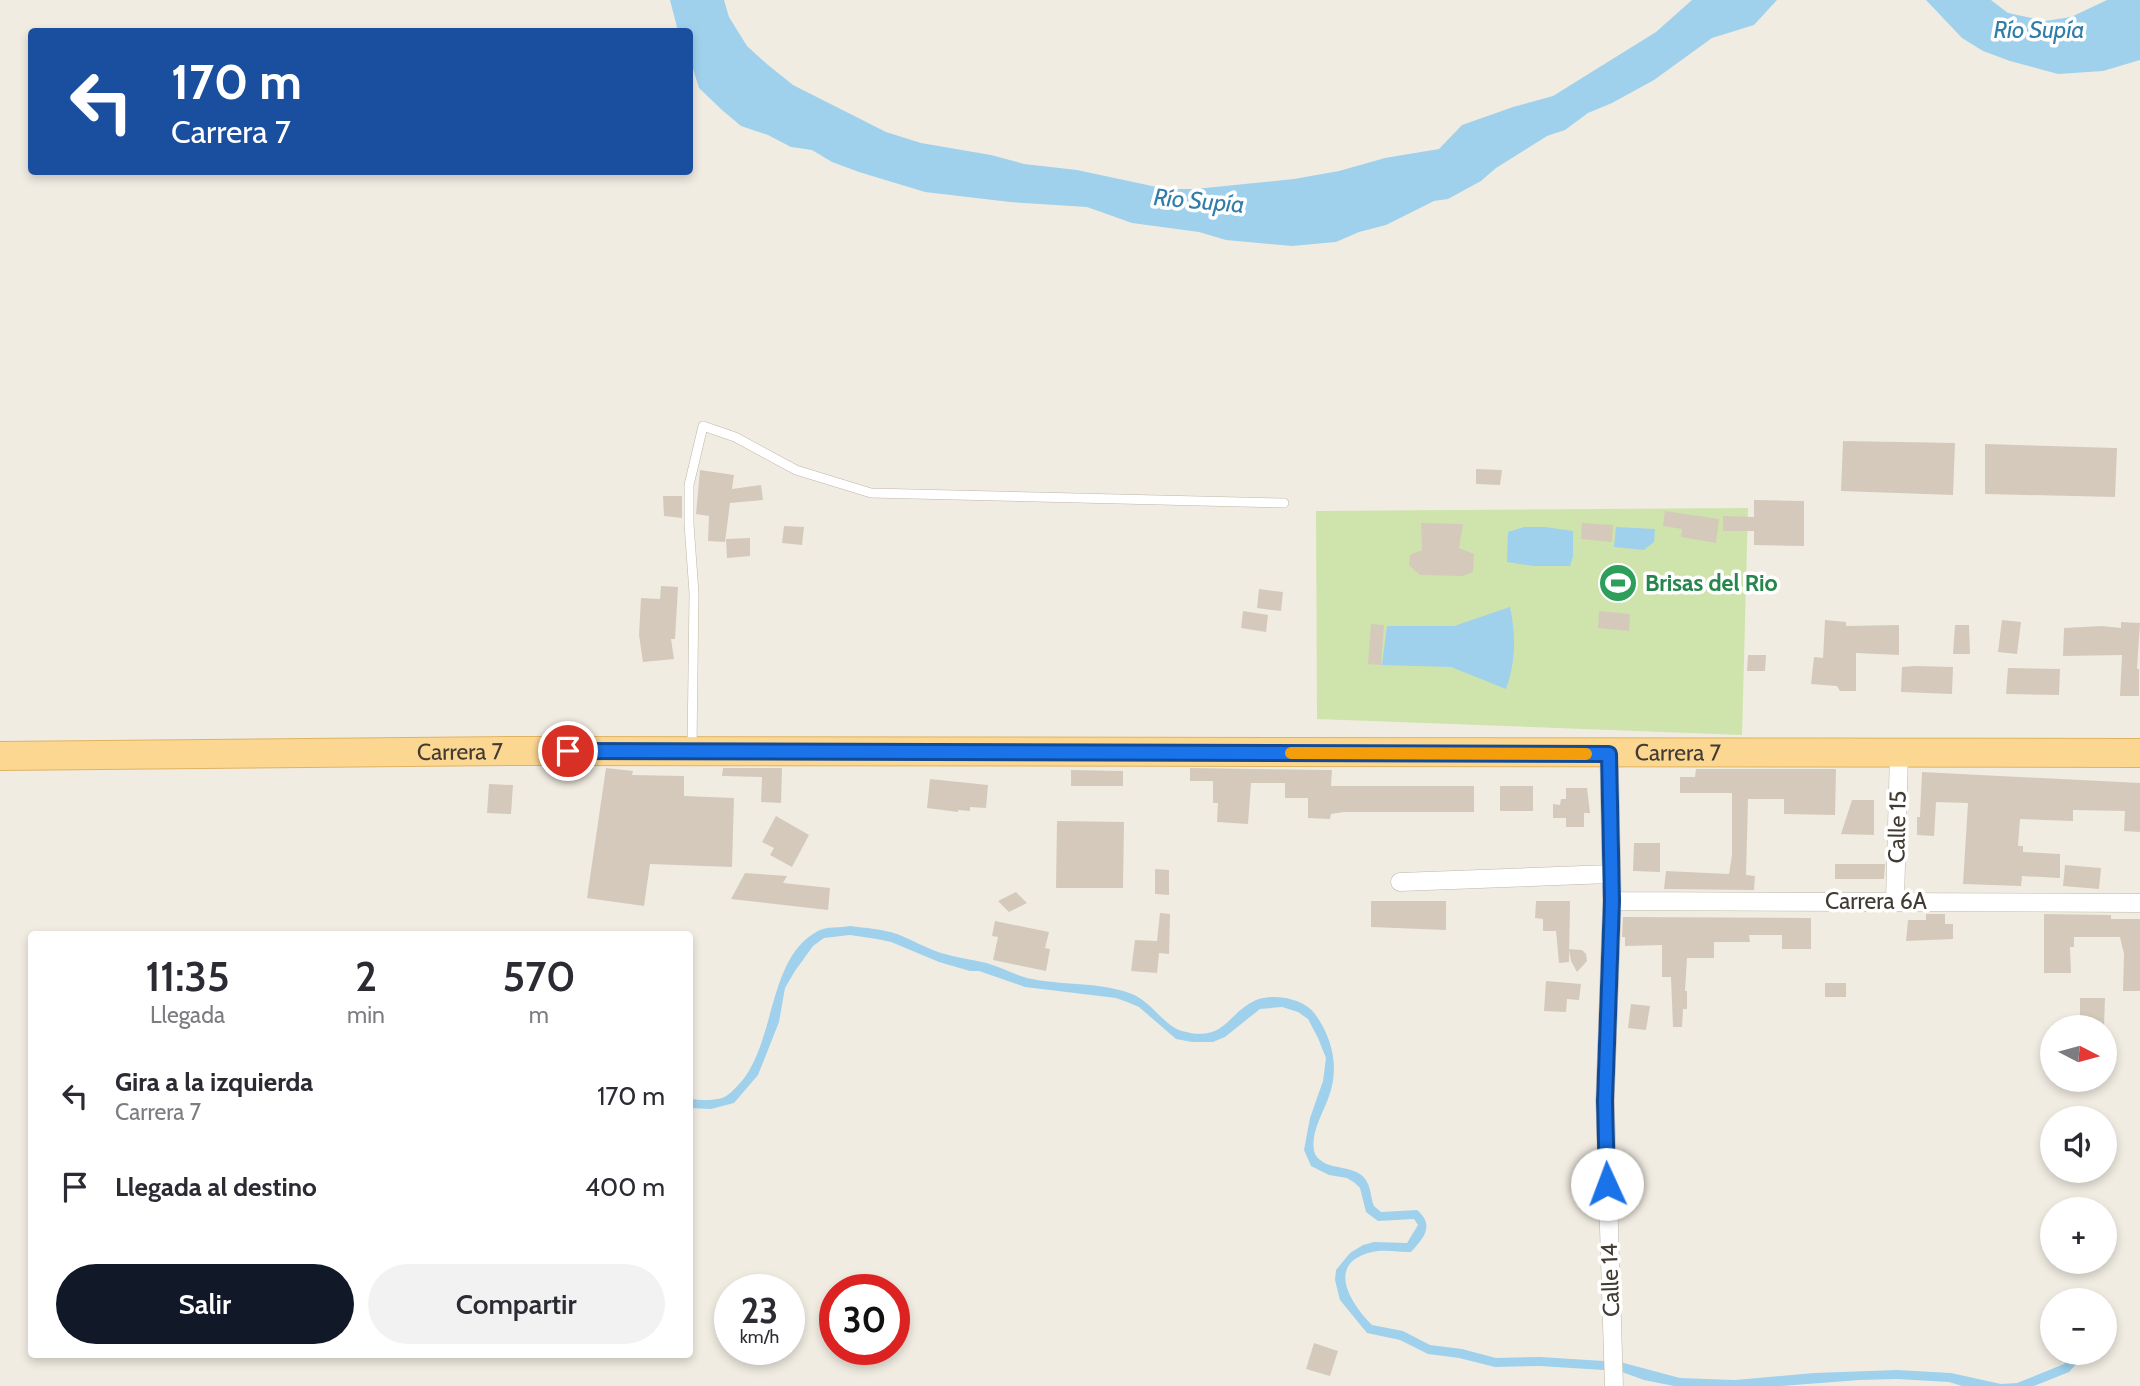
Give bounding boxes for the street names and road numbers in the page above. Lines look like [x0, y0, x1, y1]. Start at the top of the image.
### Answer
street label: Carrera 7 [417, 737, 504, 766]
street label: Carrera 7 [1635, 738, 1722, 766]
street label: Calle 15 [1882, 790, 1912, 864]
street label: Carrera 6A [1825, 887, 1927, 915]
street label: Calle 14 [1595, 1243, 1625, 1317]

